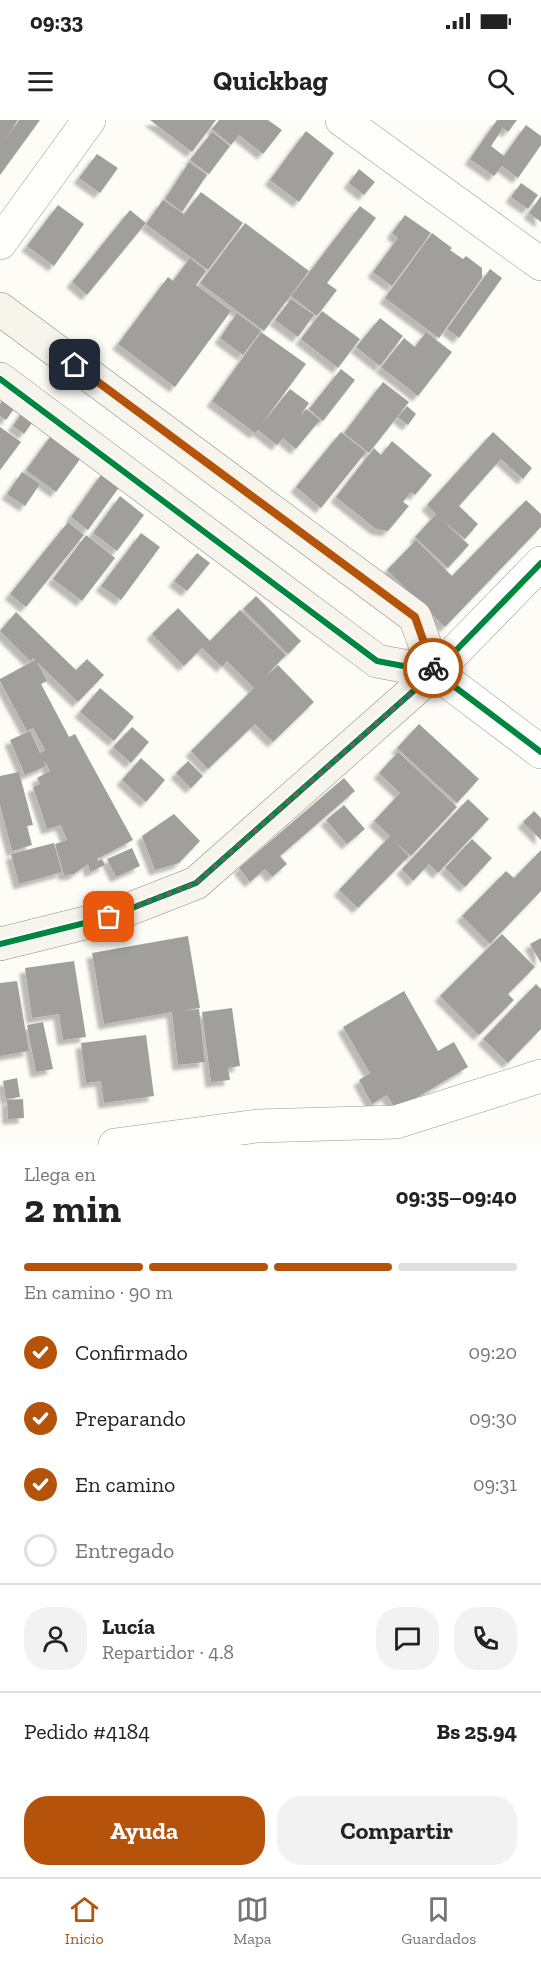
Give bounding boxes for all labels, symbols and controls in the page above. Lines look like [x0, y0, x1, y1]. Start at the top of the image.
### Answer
text: 09:33 [30, 8, 83, 35]
icon: menu [24, 65, 57, 98]
text: Quickbag [213, 65, 328, 97]
icon: search [484, 65, 517, 98]
pin [49, 339, 100, 390]
icon: home [58, 348, 91, 381]
courier [403, 638, 463, 698]
icon: bike [417, 652, 450, 685]
pin [83, 891, 134, 942]
icon: bag [92, 900, 125, 933]
text: Llega en [24, 1162, 96, 1186]
text: 09:35–09:40 [396, 1183, 517, 1210]
text: 2 min [24, 1185, 121, 1232]
text: En camino · 90 m [24, 1280, 173, 1304]
icon: check [24, 1336, 57, 1369]
text: Confirmado [75, 1339, 188, 1366]
text: 09:20 [469, 1340, 517, 1364]
icon: check [24, 1402, 57, 1435]
text: Preparando [75, 1405, 186, 1432]
text: 09:30 [469, 1406, 517, 1430]
icon: check [24, 1468, 57, 1501]
text: En camino [75, 1471, 175, 1498]
text: 09:31 [473, 1472, 517, 1496]
text: Entregado [75, 1537, 174, 1564]
button: person [24, 1607, 87, 1670]
button: chat [376, 1607, 439, 1670]
button: phone [454, 1607, 517, 1670]
text: Lucía [102, 1613, 155, 1640]
text: Repartidor · 4.8 [102, 1640, 234, 1664]
text: Pedido #4184 [24, 1718, 150, 1745]
text: Bs 25.94 [436, 1718, 517, 1745]
button: Ayuda [24, 1796, 265, 1865]
button: Compartir [277, 1796, 517, 1865]
tab: Inicio [65, 1893, 104, 1948]
tab: Mapa [233, 1893, 272, 1948]
tab: Guardados [401, 1893, 476, 1948]

